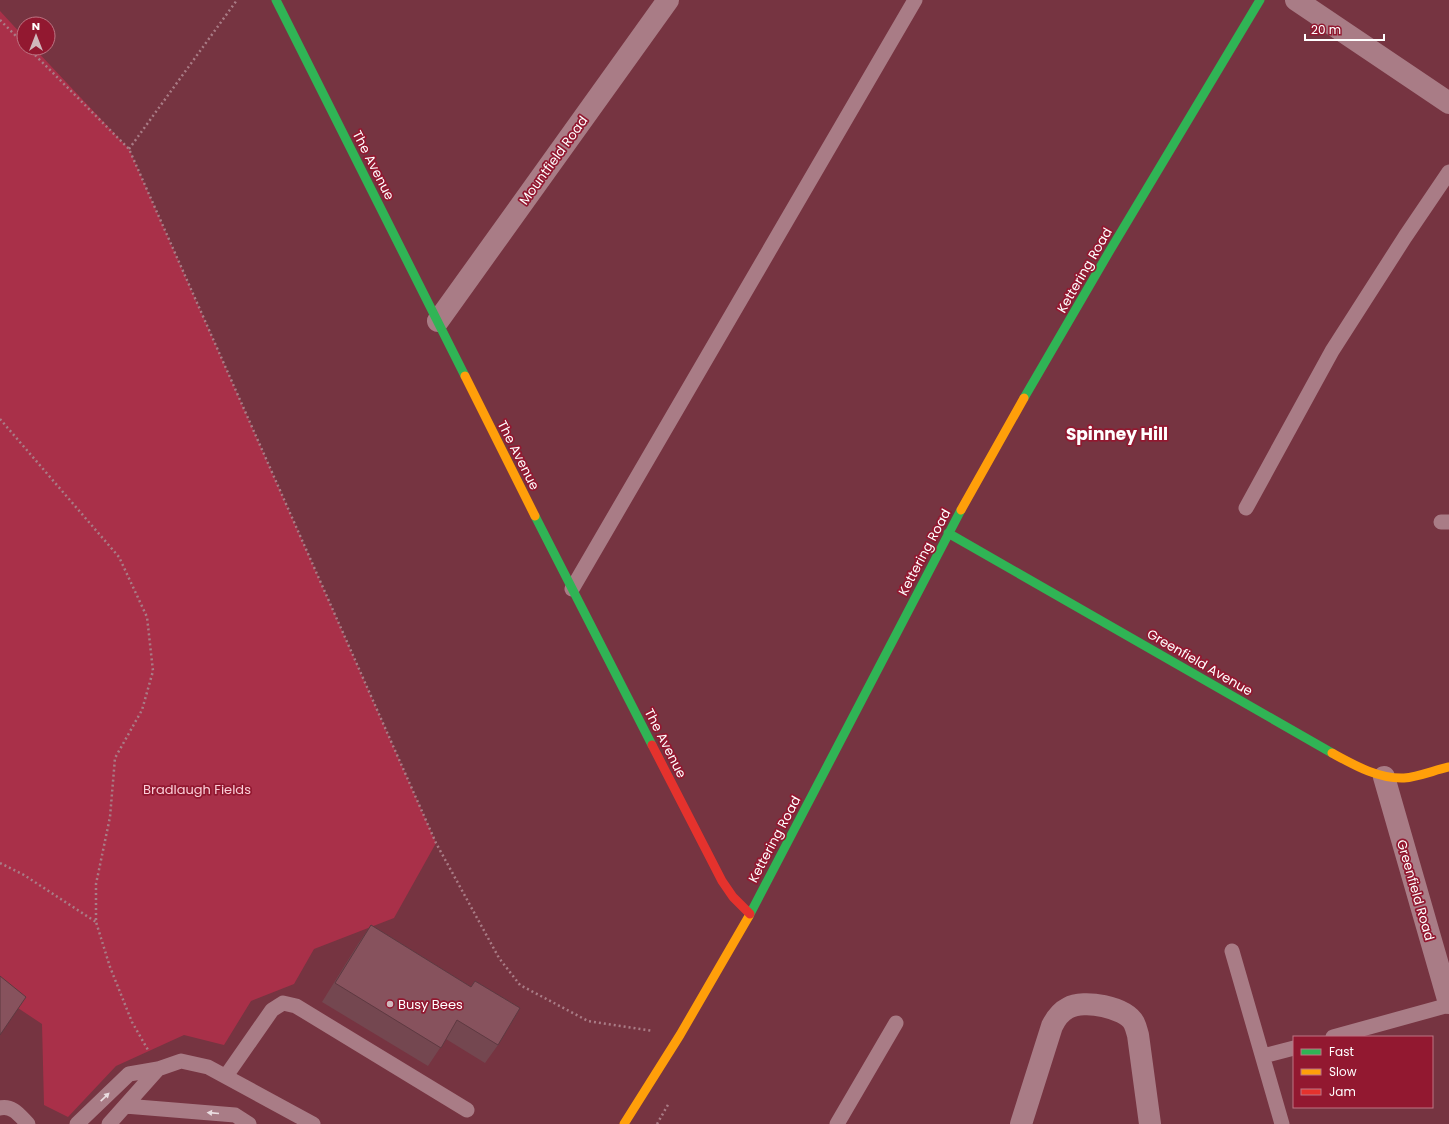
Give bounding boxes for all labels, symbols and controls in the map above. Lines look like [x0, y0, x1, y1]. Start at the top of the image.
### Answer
north arrow [16, 16, 56, 56]
scale bar [1305, 16, 1384, 42]
text: N [32, 18, 40, 34]
text: 20 m [1311, 21, 1341, 38]
street label: Mountfield Road [515, 112, 592, 209]
street label: The Avenue [348, 127, 399, 203]
street label: Kettering Road [1052, 224, 1117, 316]
street label: The Avenue [493, 417, 544, 493]
district label: Spinney Hill [1066, 422, 1168, 446]
street label: Kettering Road [894, 505, 955, 599]
street label: Greenfield Avenue [1143, 624, 1256, 700]
street label: The Avenue [640, 705, 691, 781]
park label: Bradlaugh Fields [143, 780, 251, 799]
street label: Kettering Road [744, 792, 805, 886]
street label: Greenfield Road [1392, 837, 1439, 943]
place label: Busy Bees [398, 995, 463, 1014]
marker: Busy Bees [385, 999, 395, 1009]
legend [1293, 1036, 1433, 1108]
text: Fast [1329, 1043, 1354, 1060]
text: Slow [1329, 1063, 1357, 1080]
text: Jam [1329, 1083, 1356, 1100]
one-way arrow [100, 1092, 110, 1102]
one-way arrow [207, 1109, 219, 1116]

